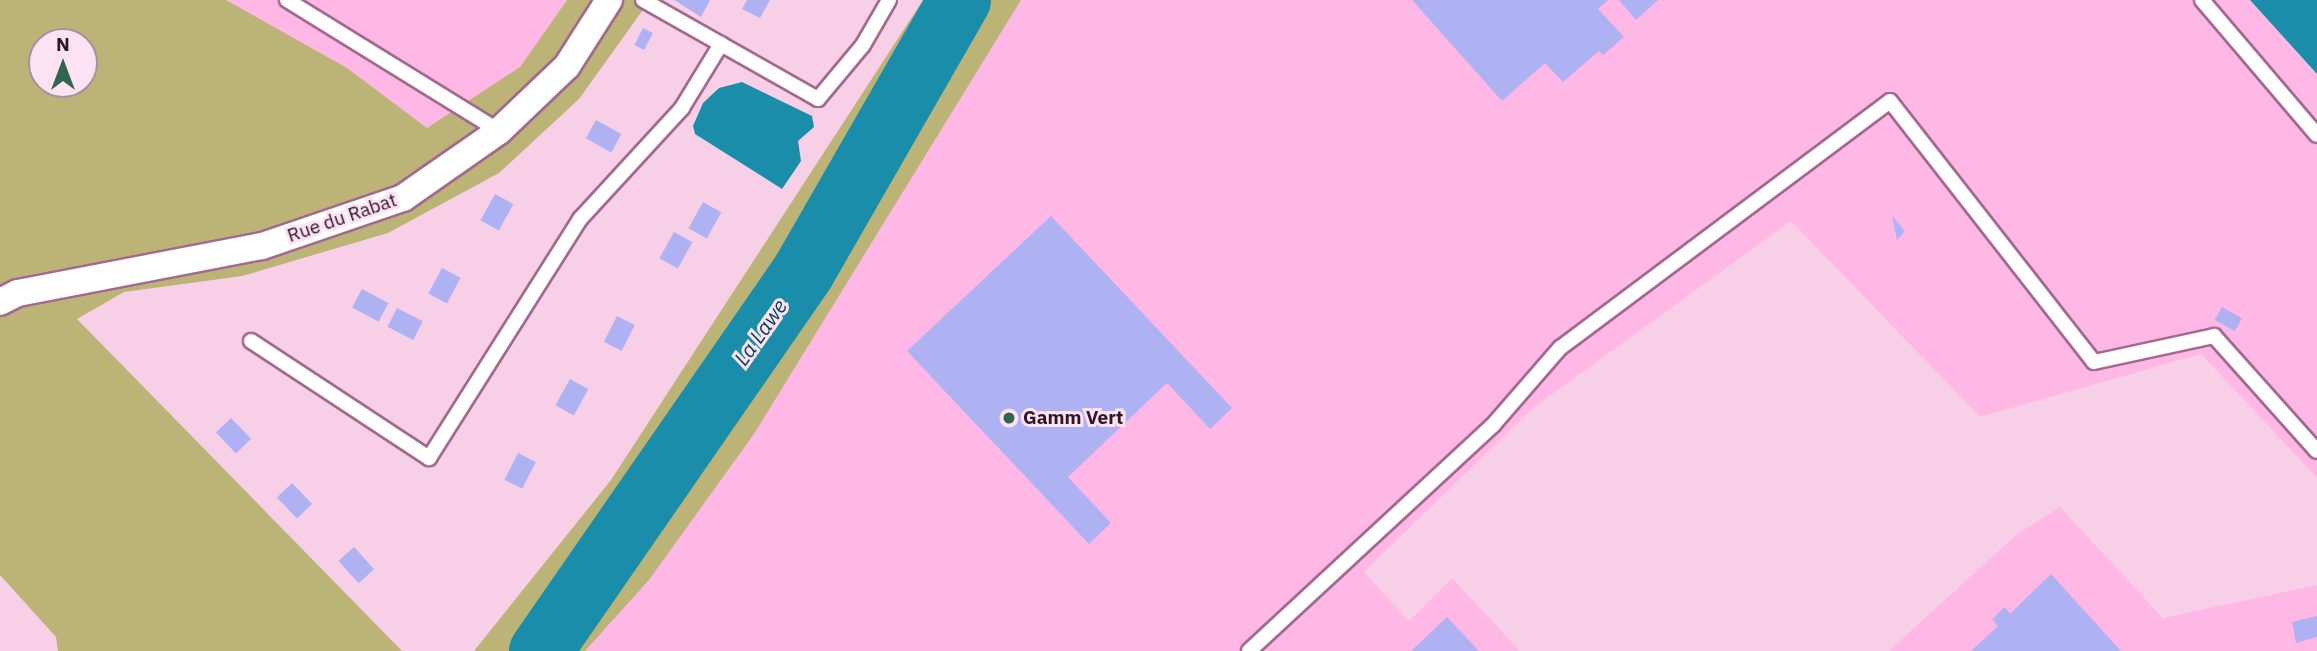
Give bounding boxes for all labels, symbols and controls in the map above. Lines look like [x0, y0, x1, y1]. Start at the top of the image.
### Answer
north arrow [28, 28, 98, 98]
text: N [56, 32, 70, 56]
street label: Rue du Rabat [284, 189, 400, 247]
water label: La Lawe [728, 294, 792, 370]
place label: Gamm Vert [1023, 407, 1123, 429]
marker: Gamm Vert [1001, 410, 1017, 426]

